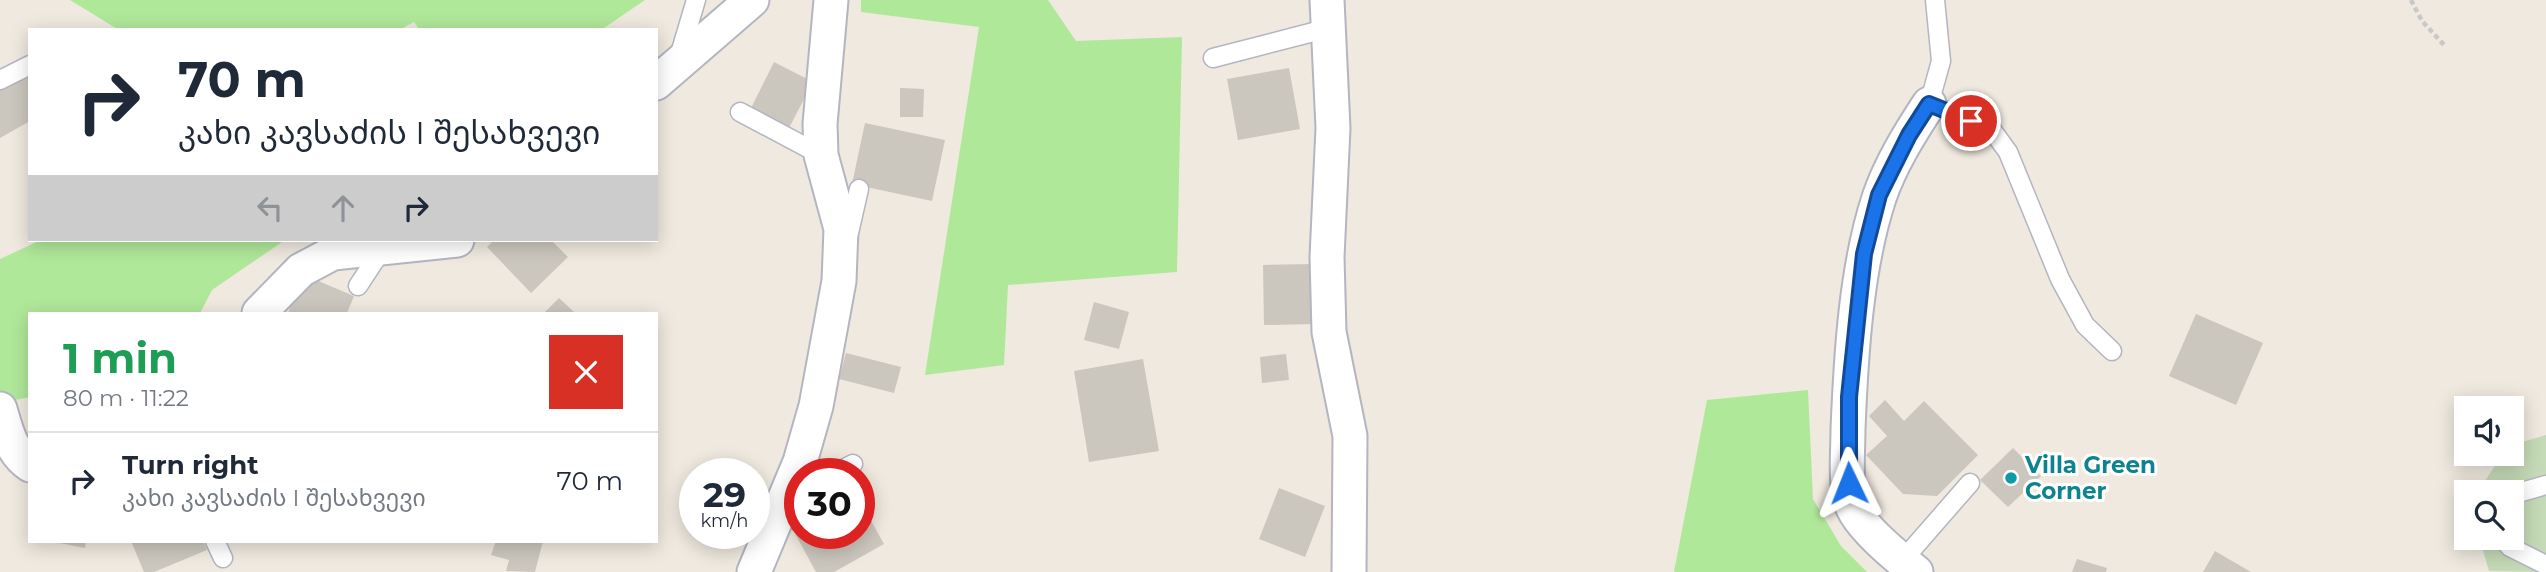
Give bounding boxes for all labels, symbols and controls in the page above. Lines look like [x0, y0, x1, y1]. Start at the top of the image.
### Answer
text: 70 m [178, 50, 306, 109]
icon: right [63, 56, 154, 147]
pin [1941, 91, 2001, 151]
icon: arrive [1952, 102, 1990, 140]
text: კახი კავსაძის I შესახვევი [178, 113, 600, 152]
icon: left [251, 189, 289, 227]
icon: ahead [324, 189, 362, 227]
icon: right [397, 189, 435, 227]
text: 1 min [63, 332, 177, 384]
button: close [549, 335, 623, 409]
text: 80 m · 11:22 [63, 384, 189, 412]
map controls [2454, 396, 2524, 550]
button: sound [2454, 396, 2524, 466]
position arrow [1812, 446, 1886, 520]
text: Turn right [122, 449, 258, 481]
place label: Villa Green Corner [2024, 451, 2156, 505]
speed limit sign: 30 [784, 458, 875, 549]
icon: right [63, 462, 101, 500]
text: 70 m [557, 465, 623, 497]
marker: Villa Green Corner [2003, 470, 2019, 486]
text: 29 [703, 473, 746, 516]
button: search [2454, 480, 2524, 550]
text: კახი კავსაძის I შესახვევი [122, 484, 426, 512]
text: km/h [700, 510, 749, 532]

